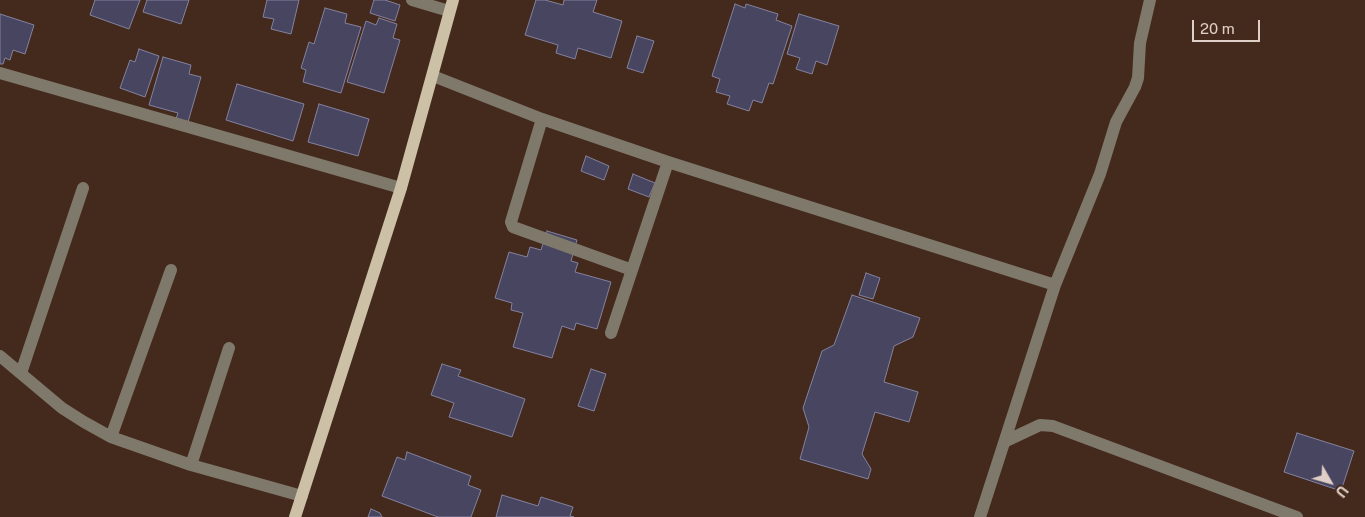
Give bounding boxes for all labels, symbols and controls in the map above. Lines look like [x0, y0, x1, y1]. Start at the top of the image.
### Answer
scale bar [1195, 10, 1262, 42]
text: 20 m [1200, 20, 1235, 37]
north arrow [1305, 457, 1355, 507]
text: U [1332, 482, 1351, 500]

